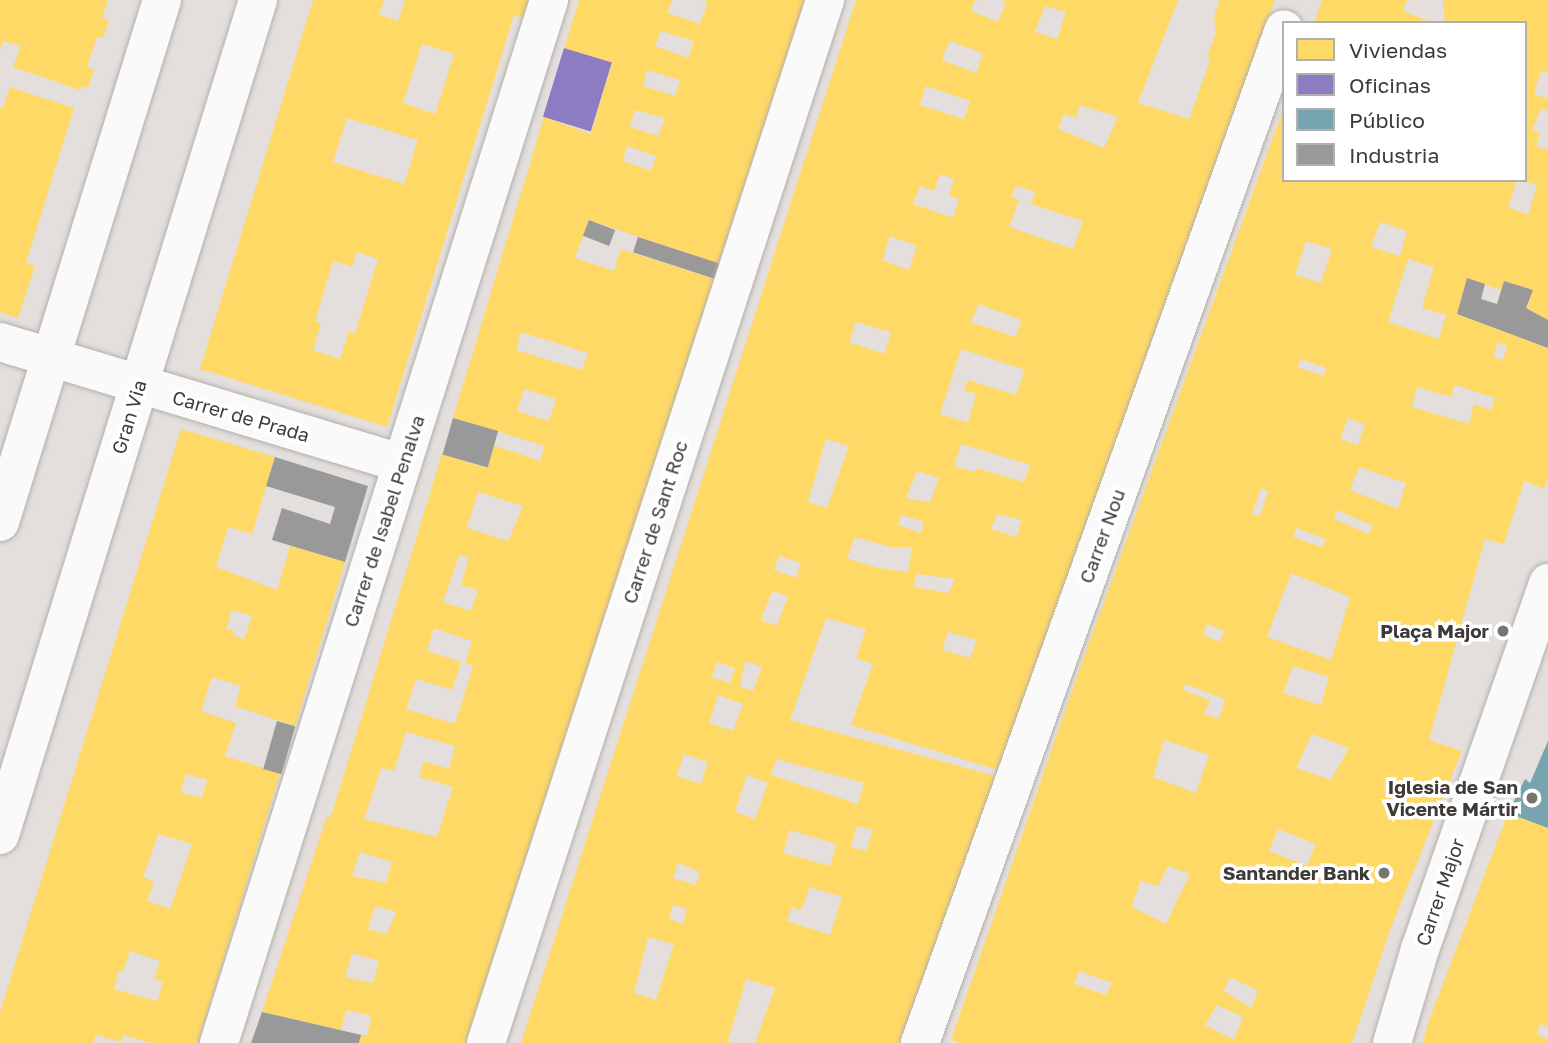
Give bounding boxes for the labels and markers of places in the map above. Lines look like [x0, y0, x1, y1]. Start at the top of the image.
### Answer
place label: Plaça Major [1380, 620, 1489, 642]
marker: Plaça Major [1495, 623, 1511, 639]
place label: Iglesia de San Vicente Mártir [1386, 776, 1518, 820]
marker: Iglesia de San Vicente Mártir [1524, 790, 1540, 806]
place label: Santander Bank [1223, 862, 1370, 884]
marker: Santander Bank [1376, 865, 1392, 881]

